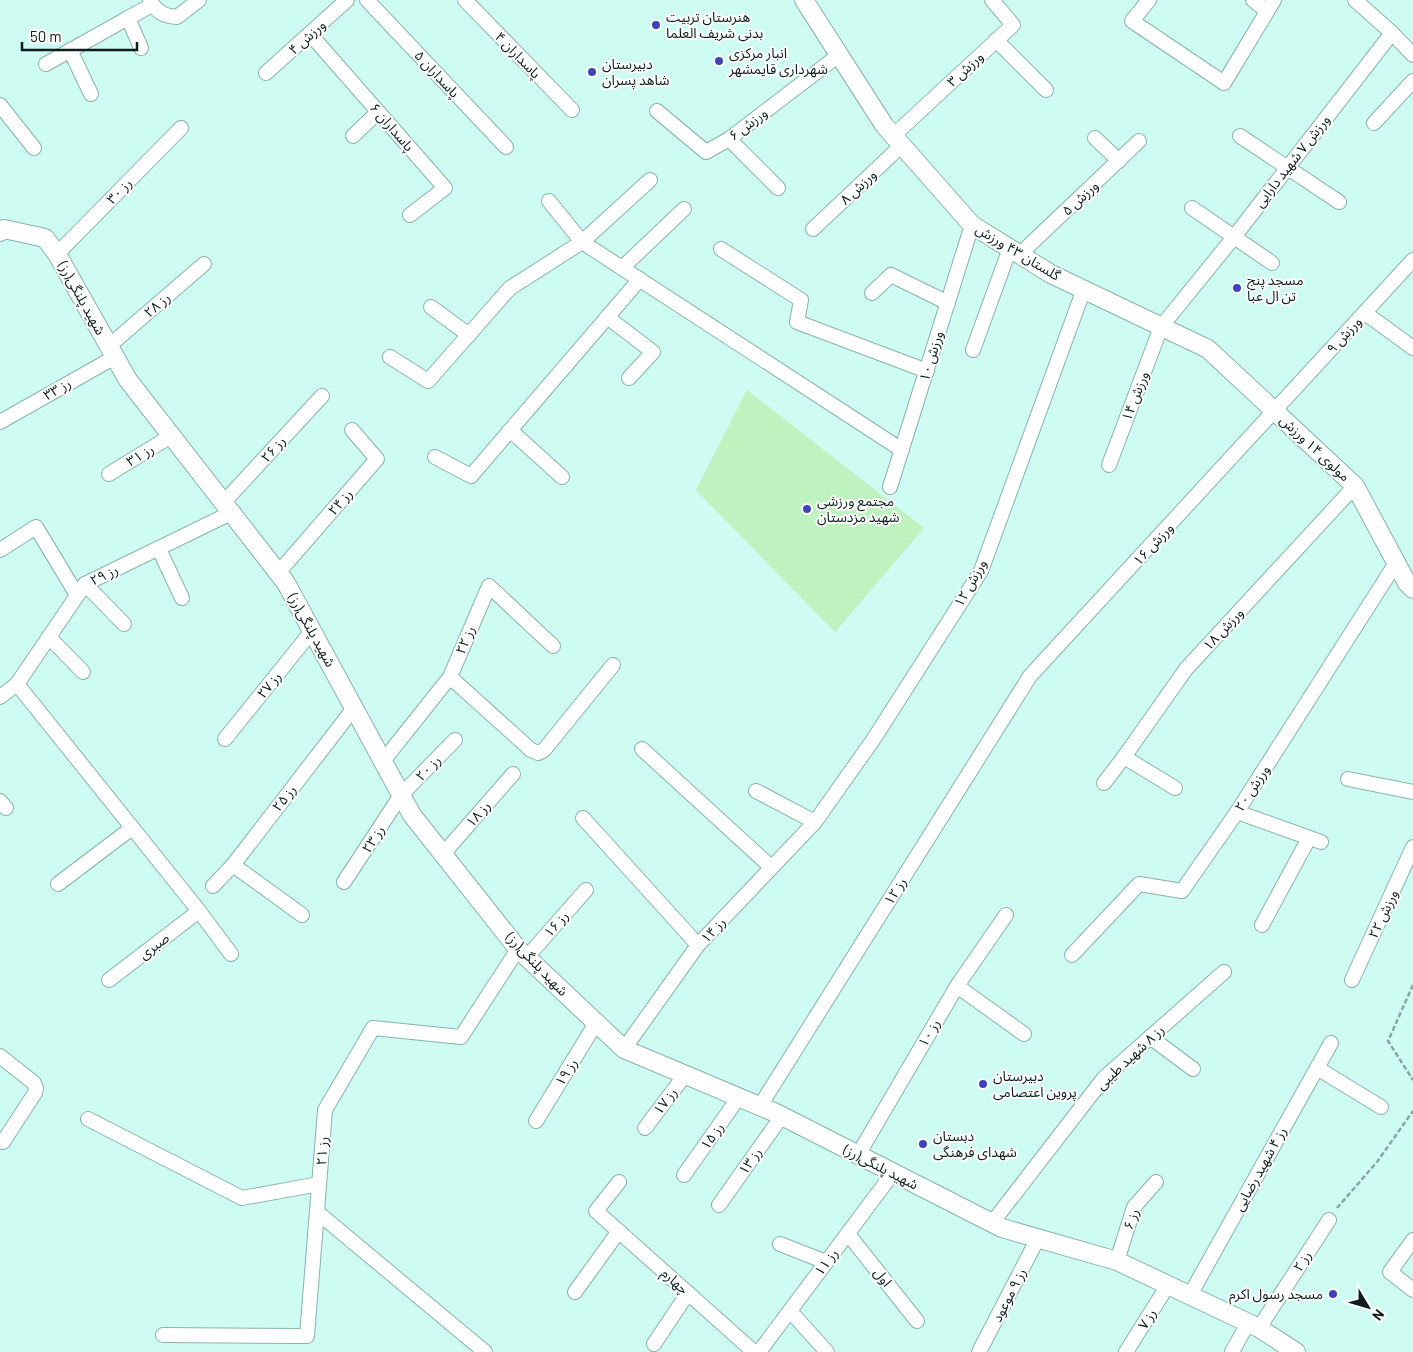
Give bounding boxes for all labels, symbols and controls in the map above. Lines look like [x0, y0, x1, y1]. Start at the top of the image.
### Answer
place label: هنرستان تربیت بدنی شریف العلما [666, 8, 763, 42]
street label: ورزش ۴ [285, 16, 329, 58]
marker: هنرستان تربیت بدنی شریف العلما [650, 19, 662, 31]
scale bar [22, 20, 138, 52]
text: 50 m [30, 27, 62, 45]
street label: پاسداران ۴ [490, 28, 545, 83]
place label: انبار مرکزی شهرداری قایمشهر [728, 44, 828, 78]
street label: پاسداران ۵ [410, 46, 464, 102]
street label: ورزش ۳ [943, 47, 987, 91]
place label: دبیرستان شاهد پسران [602, 55, 670, 90]
marker: انبار مرکزی شهرداری قایمشهر [713, 55, 725, 67]
marker: دبیرستان شاهد پسران [586, 66, 598, 78]
street label: پاسداران ۶ [365, 99, 418, 156]
street label: ورزش ۶ [725, 104, 771, 144]
street label: ورزش ۷ شهید دارایی [1250, 111, 1334, 211]
street label: ورزش ۸ [836, 165, 880, 209]
street label: رز ۳۰ [102, 174, 136, 208]
street label: ورزش ۵ [1058, 176, 1102, 220]
street label: گلستان ۴۳ ورزش [972, 220, 1064, 284]
street label: شهید پلنگی(رز) [53, 257, 110, 339]
place label: مسجد پنج تن ال عبا [1247, 271, 1304, 305]
marker: مسجد پنج تن ال عبا [1231, 282, 1243, 294]
street label: رز ۲۸ [140, 289, 174, 321]
street label: ورزش ۹ [1323, 313, 1365, 357]
street label: ورزش ۱۰ [915, 329, 947, 383]
street label: ورزش ۱۴ [1117, 369, 1153, 423]
street label: رز ۳۳ [40, 374, 74, 404]
street label: مولوی ۱۴ ورزش [1276, 411, 1354, 485]
street label: رز ۲۶ [257, 432, 289, 466]
street label: رز ۳۱ [123, 440, 157, 470]
street label: رز ۲۴ [324, 485, 356, 519]
place label: مجتمع ورزشی شهید مزدستان [817, 492, 900, 526]
marker: مجتمع ورزشی شهید مزدستان [801, 503, 813, 515]
street label: ورزش ۱۶ [1129, 519, 1177, 569]
street label: ورزش ۱۲ [950, 556, 990, 610]
street label: رز ۲۹ [87, 561, 121, 589]
street label: شهید پلنگی(رز) [283, 589, 340, 671]
street label: ورزش ۱۸ [1199, 604, 1247, 654]
street label: رز ۲۲ [451, 623, 479, 657]
street label: رز ۲۷ [253, 668, 285, 702]
street label: رز ۲۰ [411, 751, 445, 785]
street label: ورزش ۲۰ [1230, 761, 1274, 815]
street label: رز ۲۵ [268, 781, 300, 815]
street label: رز ۱۸ [462, 797, 494, 831]
street label: رز ۲۳ [358, 822, 388, 856]
street label: رز ۱۲ [880, 874, 910, 908]
street label: ورزش ۲۲ [1364, 887, 1402, 941]
street label: رز ۱۶ [540, 907, 572, 941]
street label: رز ۱۴ [696, 913, 730, 947]
street label: صبری [135, 928, 173, 963]
street label: شهید پلنگی(رز) [501, 928, 572, 1000]
street label: رز ۱۰ [914, 1016, 944, 1050]
street label: رز ۸ شهید طیبی [1092, 1021, 1168, 1093]
street label: رز ۱۹ [551, 1055, 581, 1089]
place label: دبیرستان پروین اعتصامی [993, 1067, 1077, 1102]
marker: دبیرستان پروین اعتصامی [977, 1078, 989, 1090]
street label: رز ۱۷ [649, 1084, 681, 1118]
street label: رز ۱۵ [696, 1119, 728, 1153]
street label: رز ۴ شهید رضایی [1229, 1124, 1291, 1214]
place label: دبستان شهدای فرهنگی [933, 1127, 1017, 1161]
street label: رز ۲۱ [312, 1136, 332, 1166]
marker: دبستان شهدای فرهنگی [917, 1138, 929, 1150]
street label: شهید پلنگی(رز) [839, 1140, 922, 1195]
street label: رز ۱۳ [734, 1144, 766, 1178]
street label: رز ۶ [1119, 1206, 1143, 1232]
street label: رز ۱۱ [810, 1245, 842, 1279]
street label: رز ۲ [1289, 1247, 1315, 1275]
street label: چهارم [656, 1264, 692, 1299]
street label: اول [870, 1264, 896, 1290]
street label: رز ۹ موعود [988, 1265, 1030, 1325]
north arrow [1343, 1282, 1393, 1332]
place label: مسجد رسول اکرم [1229, 1285, 1323, 1305]
marker: مسجد رسول اکرم [1327, 1288, 1339, 1300]
street label: رز ۷ [1134, 1305, 1160, 1333]
text: N [1369, 1306, 1388, 1324]

